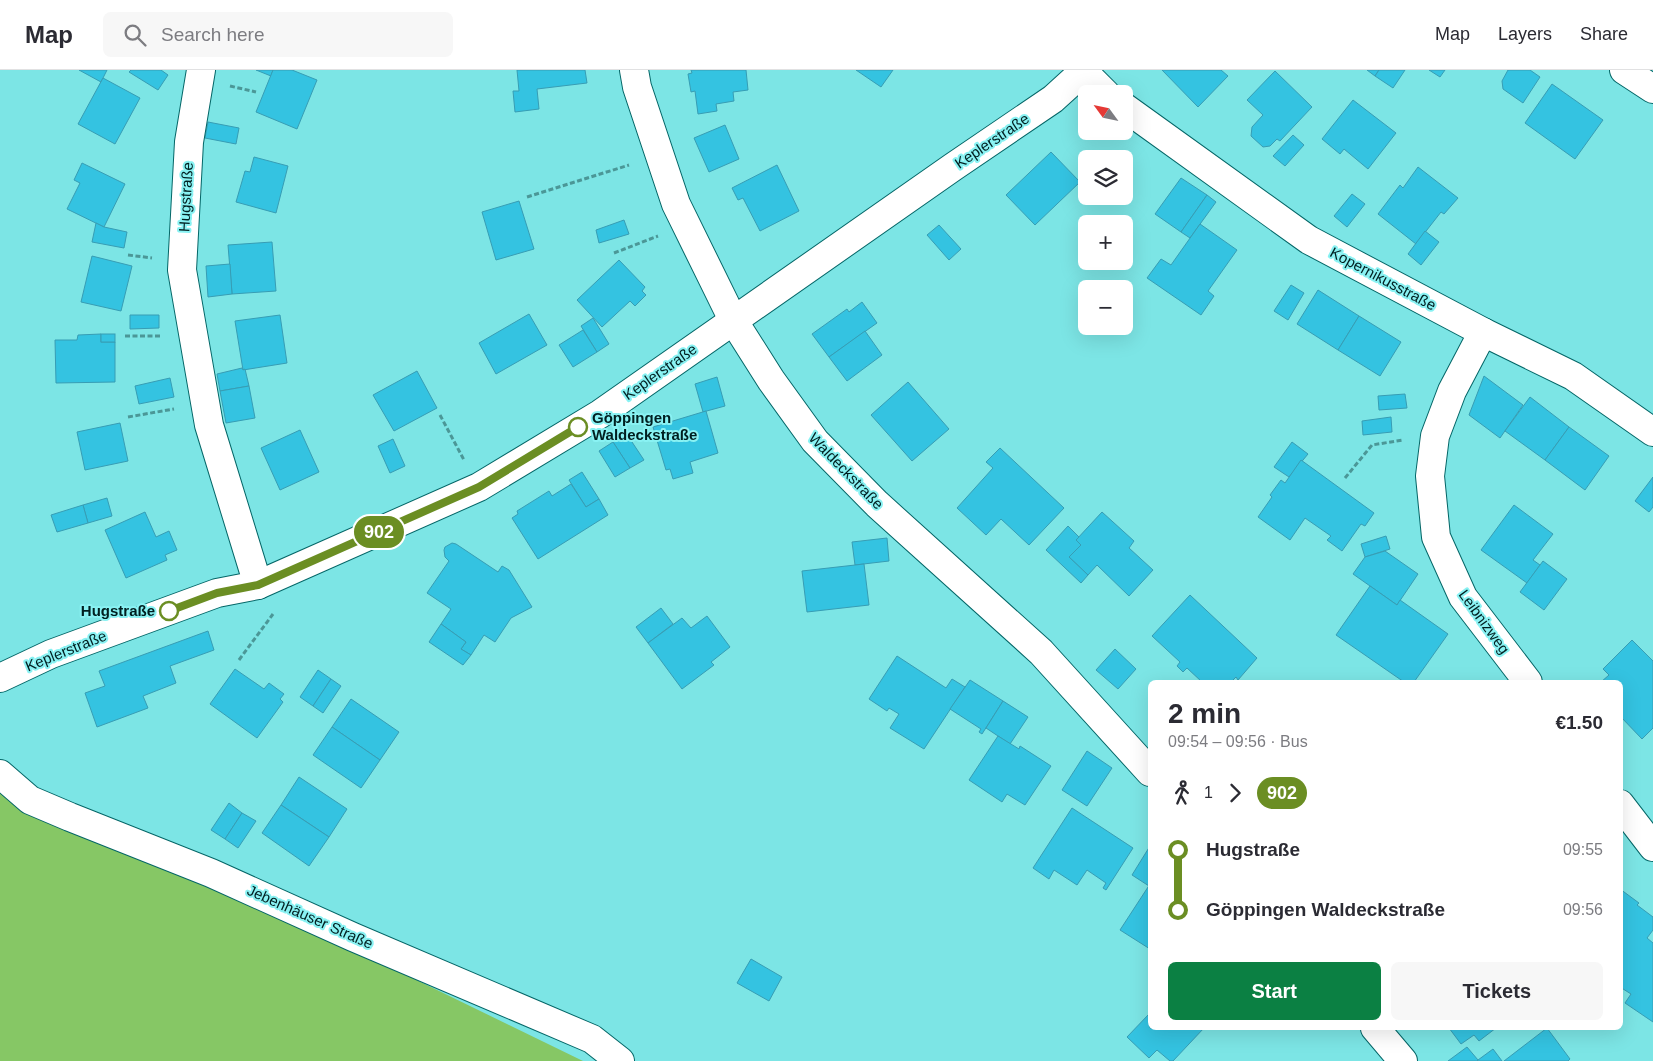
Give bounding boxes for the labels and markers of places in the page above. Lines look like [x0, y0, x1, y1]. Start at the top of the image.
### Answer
place label: Göppingen Waldeckstraße [592, 409, 697, 443]
marker: Göppingen Waldeckstraße [568, 417, 588, 437]
marker: Hugstraße [159, 601, 179, 621]
place label: Hugstraße [81, 602, 155, 619]

